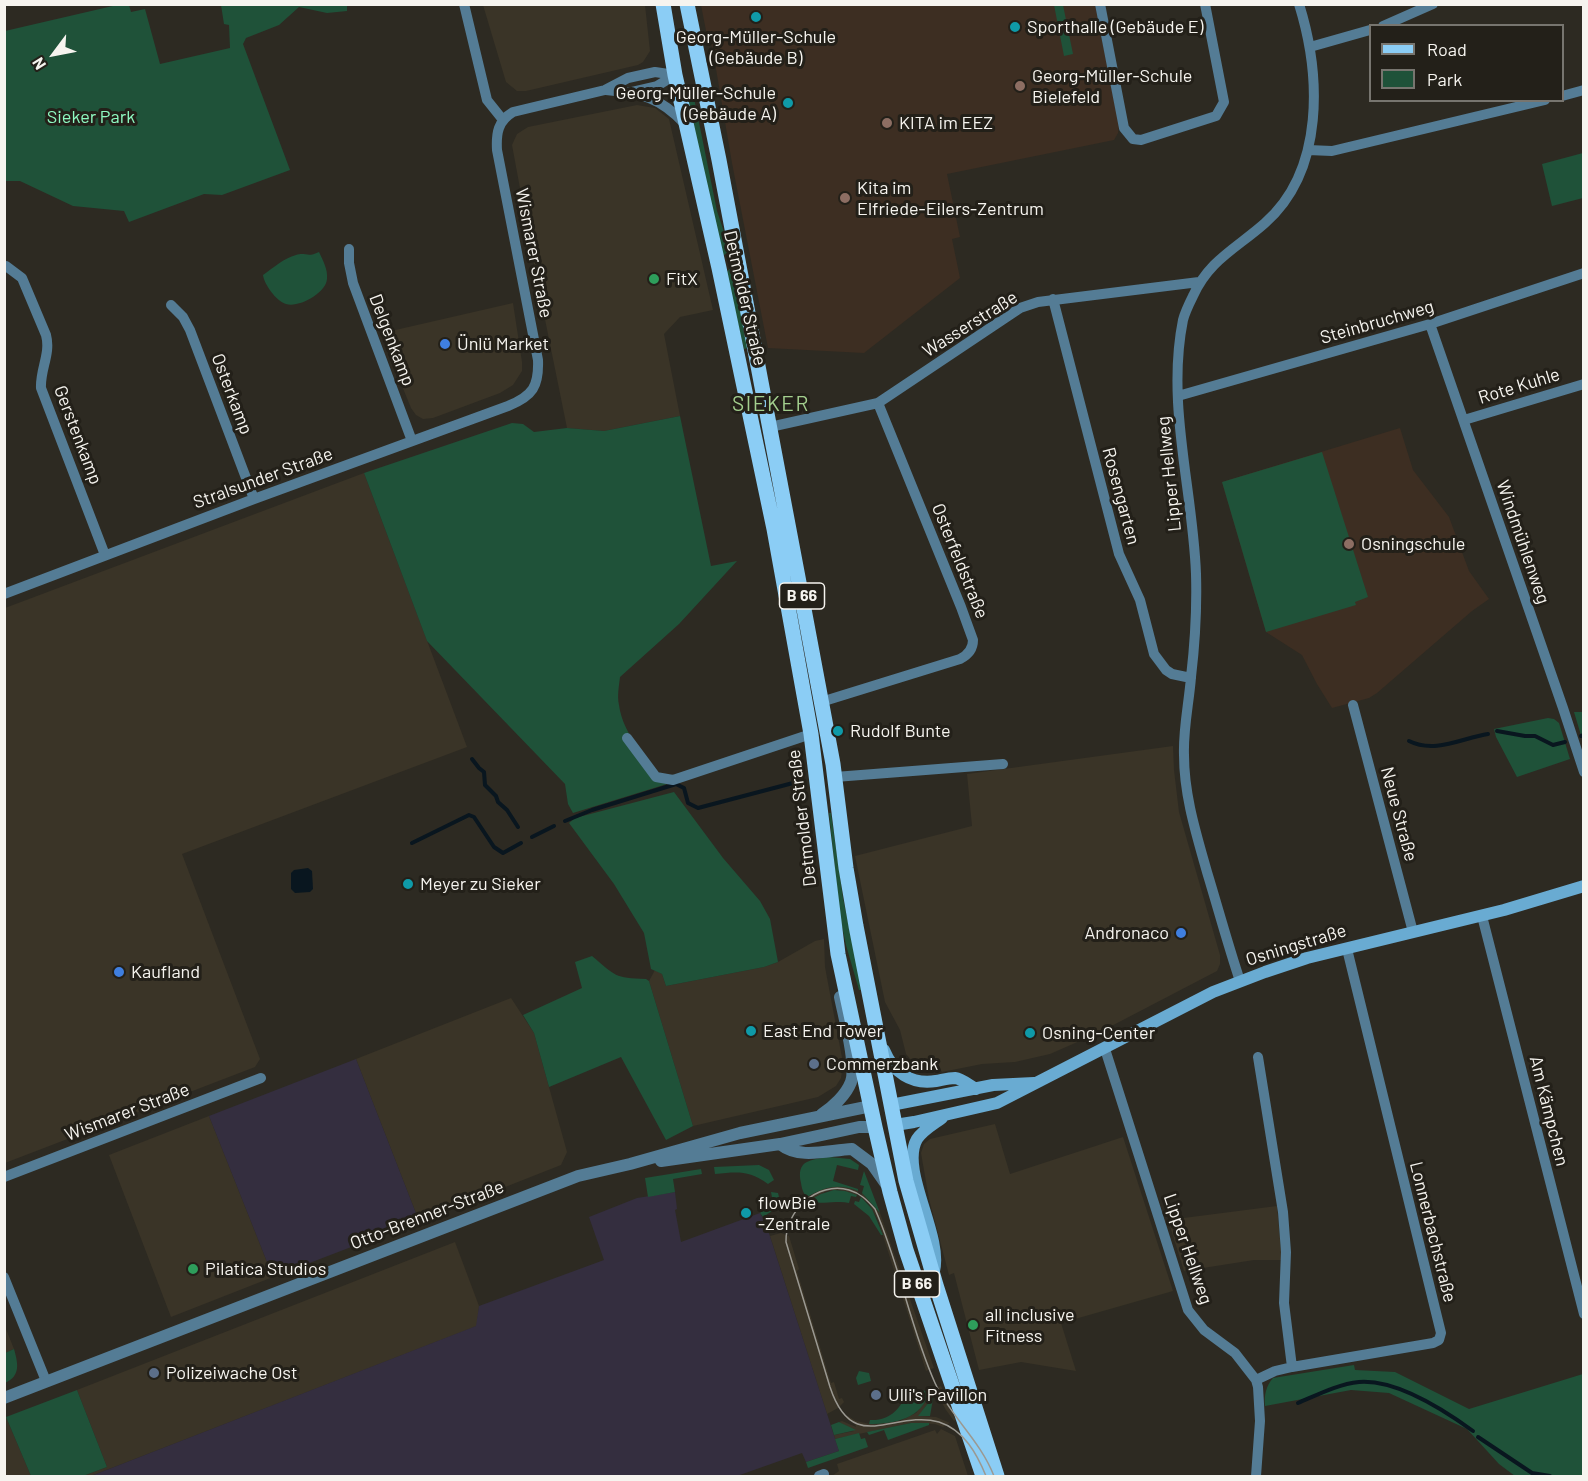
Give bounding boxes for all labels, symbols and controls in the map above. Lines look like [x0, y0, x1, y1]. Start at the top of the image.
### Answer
marker: Georg-Müller-Schule (Gebäude B) [749, 10, 763, 24]
place label: Sporthalle (Gebäude E) [1027, 16, 1203, 38]
marker: Sporthalle (Gebäude E) [1008, 20, 1022, 34]
north arrow [24, 24, 84, 84]
legend [1369, 24, 1564, 102]
place label: Georg-Müller-Schule (Gebäude B) [676, 26, 836, 68]
text: Road [1427, 38, 1467, 60]
text: N [27, 54, 49, 73]
place label: Georg-Müller-Schule Bielefeld [1032, 65, 1192, 107]
text: Park [1427, 68, 1462, 90]
marker: Georg-Müller-Schule Bielefeld [1013, 79, 1027, 93]
place label: Georg-Müller-Schule (Gebäude A) [616, 82, 776, 124]
marker: Georg-Müller-Schule (Gebäude A) [781, 96, 795, 110]
park label: Sieker Park [47, 106, 135, 128]
place label: KITA im EEZ [899, 112, 993, 134]
marker: KITA im EEZ [880, 116, 894, 130]
place label: Kita im Elfriede-Eilers-Zentrum [857, 177, 1044, 219]
street label: Wismarer Straße [511, 186, 557, 320]
marker: Kita im Elfriede-Eilers-Zentrum [838, 191, 852, 205]
street label: Detmolder Straße [719, 228, 771, 368]
place label: FitX [666, 268, 698, 290]
marker: FitX [647, 272, 661, 286]
street label: Wasserstraße [919, 286, 1021, 362]
street label: Delgenkamp [365, 291, 419, 389]
street label: Steinbruchweg [1318, 295, 1436, 349]
place label: Ünlü Market [457, 333, 549, 355]
marker: Ünlü Market [438, 337, 452, 351]
street label: Osterkamp [207, 350, 257, 438]
street label: Rote Kuhle [1476, 363, 1562, 409]
street label: Gerstenkamp [49, 382, 107, 488]
district label: SIEKER [732, 391, 810, 417]
street label: Lipper Hellweg [1152, 415, 1186, 533]
street label: Stralsunder Straße [190, 443, 336, 513]
street label: Rosengarten [1098, 445, 1144, 547]
street label: Windmühlenweg [1492, 477, 1554, 607]
street label: Osterfeldstraße [927, 500, 993, 622]
place label: Osningschule [1361, 533, 1465, 555]
marker: Osningschule [1342, 537, 1356, 551]
road number: B 66 [780, 583, 824, 609]
place label: Rudolf Bunte [850, 720, 951, 742]
marker: Rudolf Bunte [831, 724, 845, 738]
street label: Detmolder Straße [783, 748, 821, 888]
street label: Neue Straße [1376, 764, 1422, 864]
place label: Meyer zu Sieker [420, 873, 541, 895]
marker: Meyer zu Sieker [401, 877, 415, 891]
street label: Osningstraße [1243, 919, 1349, 971]
place label: Andronaco [1084, 922, 1169, 944]
marker: Andronaco [1174, 926, 1188, 940]
place label: Kaufland [131, 961, 200, 983]
marker: Kaufland [112, 965, 126, 979]
place label: East End Tower [763, 1020, 883, 1042]
place label: Osning-Center [1042, 1022, 1155, 1044]
marker: East End Tower [744, 1024, 758, 1038]
marker: Osning-Center [1023, 1026, 1037, 1040]
place label: Commerzbank [826, 1053, 938, 1075]
street label: Am Kämpchen [1525, 1054, 1573, 1168]
marker: Commerzbank [807, 1057, 821, 1071]
street label: Wismarer Straße [62, 1078, 192, 1146]
street label: Lonnerbachstraße [1405, 1159, 1461, 1305]
street label: Otto-Brenner-Straße [347, 1176, 507, 1254]
street label: Lipper Hellweg [1159, 1191, 1217, 1307]
place label: flowBie -Zentrale [758, 1192, 830, 1234]
marker: flowBie -Zentrale [739, 1206, 753, 1220]
place label: Pilatica Studios [205, 1258, 326, 1280]
marker: Pilatica Studios [186, 1262, 200, 1276]
road number: B 66 [894, 1271, 940, 1297]
place label: all inclusive Fitness [985, 1304, 1074, 1346]
marker: all inclusive Fitness [966, 1318, 980, 1332]
place label: Polizeiwache Ost [166, 1362, 298, 1384]
marker: Polizeiwache Ost [147, 1366, 161, 1380]
place label: Ulli's Pavillon [888, 1384, 987, 1406]
marker: Ulli's Pavillon [869, 1388, 883, 1402]

